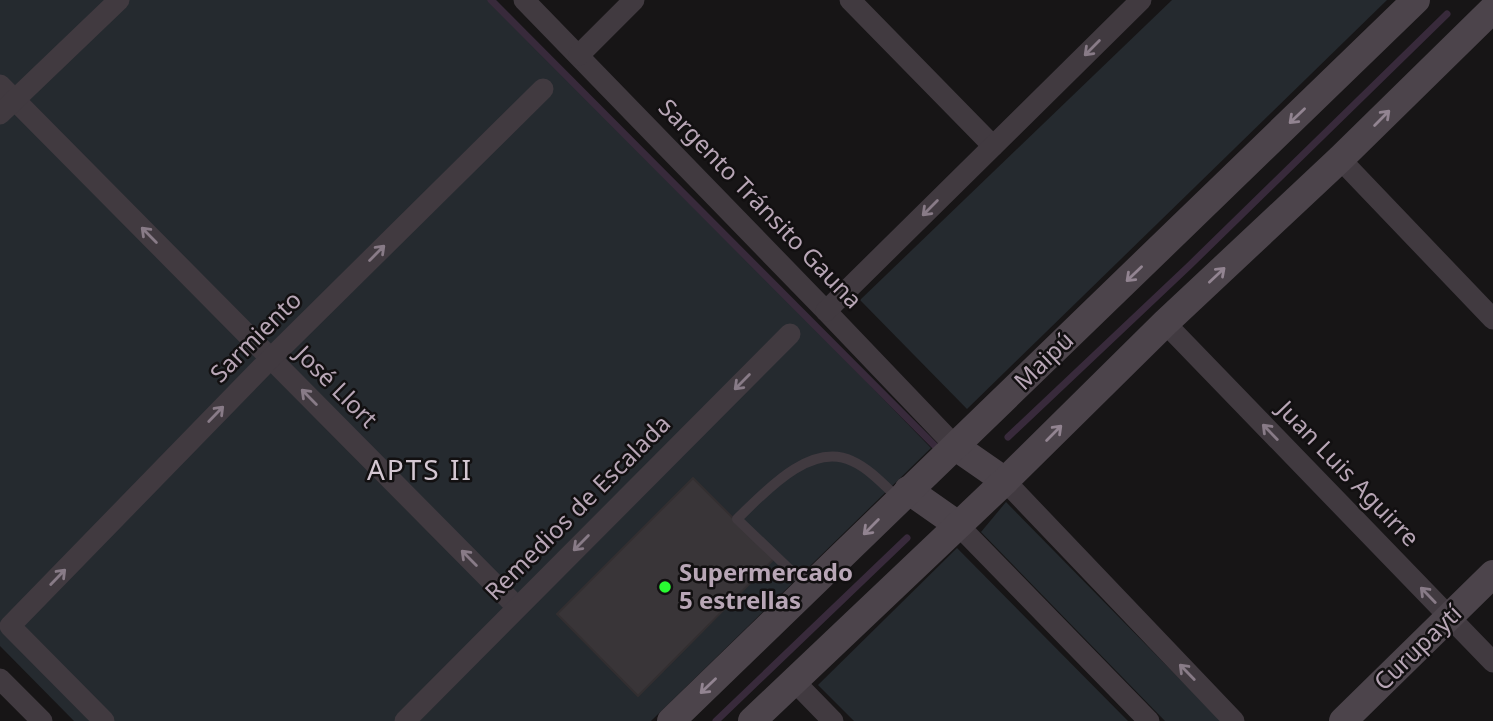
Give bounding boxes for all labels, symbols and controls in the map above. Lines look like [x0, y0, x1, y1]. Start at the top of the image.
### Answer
one-way arrow [1084, 39, 1101, 56]
street label: Sargento Tránsito Gauna [652, 91, 870, 315]
one-way arrow [1289, 107, 1306, 124]
one-way arrow [1373, 110, 1390, 127]
one-way arrow [922, 199, 939, 216]
one-way arrow [141, 227, 158, 244]
one-way arrow [368, 245, 385, 262]
one-way arrow [1125, 266, 1142, 283]
one-way arrow [1208, 266, 1225, 283]
street label: Sarmiento [202, 283, 308, 389]
street label: Maipú [1006, 323, 1080, 396]
street label: José Llort [287, 336, 386, 435]
one-way arrow [734, 373, 751, 390]
one-way arrow [301, 388, 318, 405]
street label: Juan Luis Aguirre [1269, 391, 1427, 553]
one-way arrow [208, 406, 225, 423]
street label: Remedios de Escalada [477, 407, 677, 607]
one-way arrow [1262, 424, 1279, 441]
one-way arrow [1045, 425, 1062, 442]
district label: APTS II [367, 450, 473, 488]
one-way arrow [862, 518, 879, 535]
one-way arrow [573, 534, 590, 551]
one-way arrow [461, 550, 478, 567]
place label: Supermercado 5 estrellas [679, 555, 853, 616]
one-way arrow [49, 569, 66, 586]
marker: Supermercado 5 estrellas [657, 579, 673, 595]
one-way arrow [1420, 587, 1437, 604]
street label: Curupaytí [1366, 596, 1469, 697]
one-way arrow [1178, 663, 1195, 680]
one-way arrow [700, 677, 717, 694]

